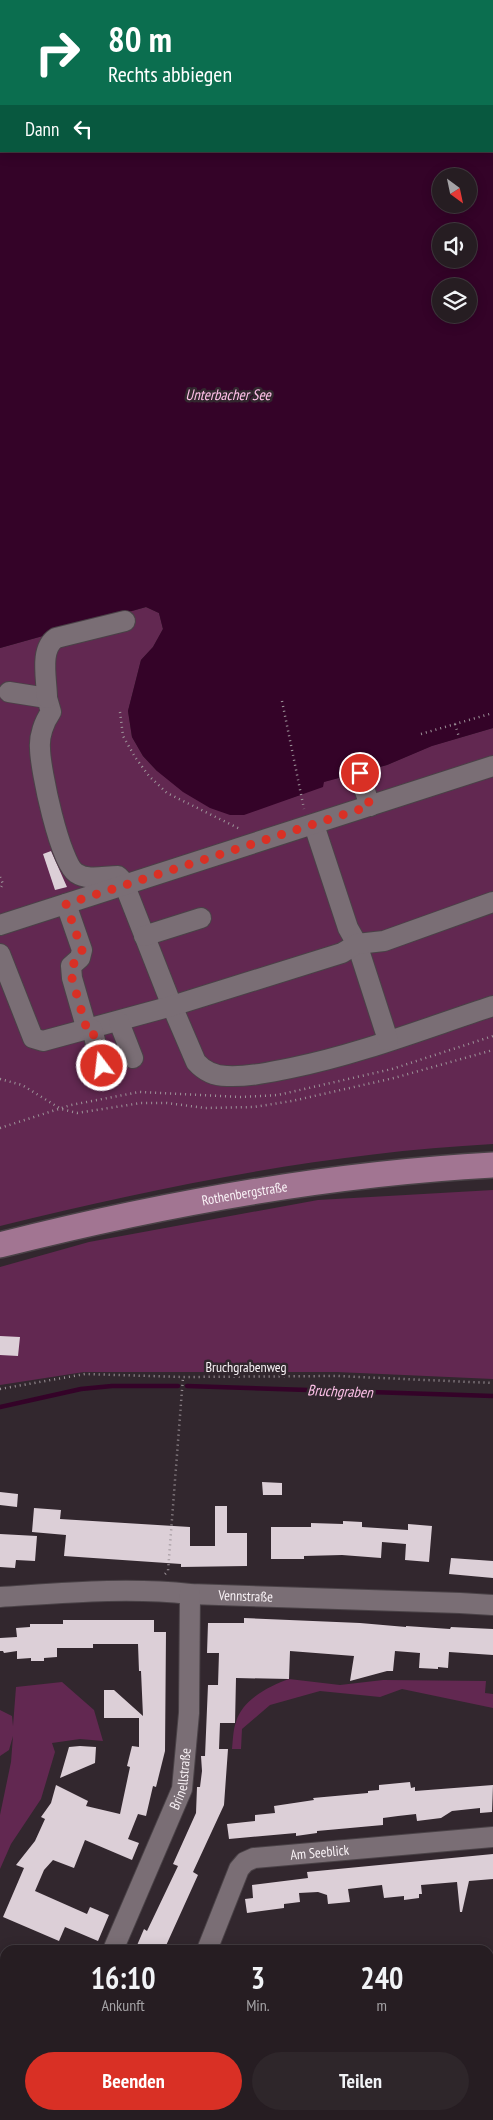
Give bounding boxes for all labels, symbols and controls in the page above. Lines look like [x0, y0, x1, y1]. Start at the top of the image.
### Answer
text: 80 m [108, 16, 172, 62]
icon: right [25, 20, 90, 85]
text: Rechts abbiegen [108, 60, 232, 88]
icon: left [69, 115, 97, 143]
text: Dann [25, 117, 59, 141]
north arrow [432, 168, 478, 212]
map controls [432, 168, 477, 323]
button: sound [432, 223, 477, 268]
button: layers [432, 278, 477, 323]
water label: Unterbacher See [185, 385, 271, 404]
pin [339, 752, 381, 794]
icon: arrive [346, 759, 374, 787]
position arrow [75, 1039, 127, 1091]
street label: Rothenbergstraße [200, 1177, 289, 1209]
street label: Bruchgrabenweg [206, 1358, 287, 1376]
water label: Bruchgraben [307, 1380, 374, 1402]
street label: Vennstraße [217, 1586, 273, 1606]
street label: Brinellstraße [165, 1747, 195, 1812]
street label: Am Seeblick [289, 1841, 350, 1864]
text: 16:10 [91, 1958, 156, 1997]
text: 3 [251, 1958, 265, 1997]
text: 240 [360, 1958, 403, 1997]
text: Ankunft [102, 1995, 145, 2015]
text: Min. [246, 1995, 270, 2015]
text: m [377, 1995, 387, 2015]
button: Beenden [25, 2052, 242, 2110]
button: Teilen [252, 2052, 469, 2110]

